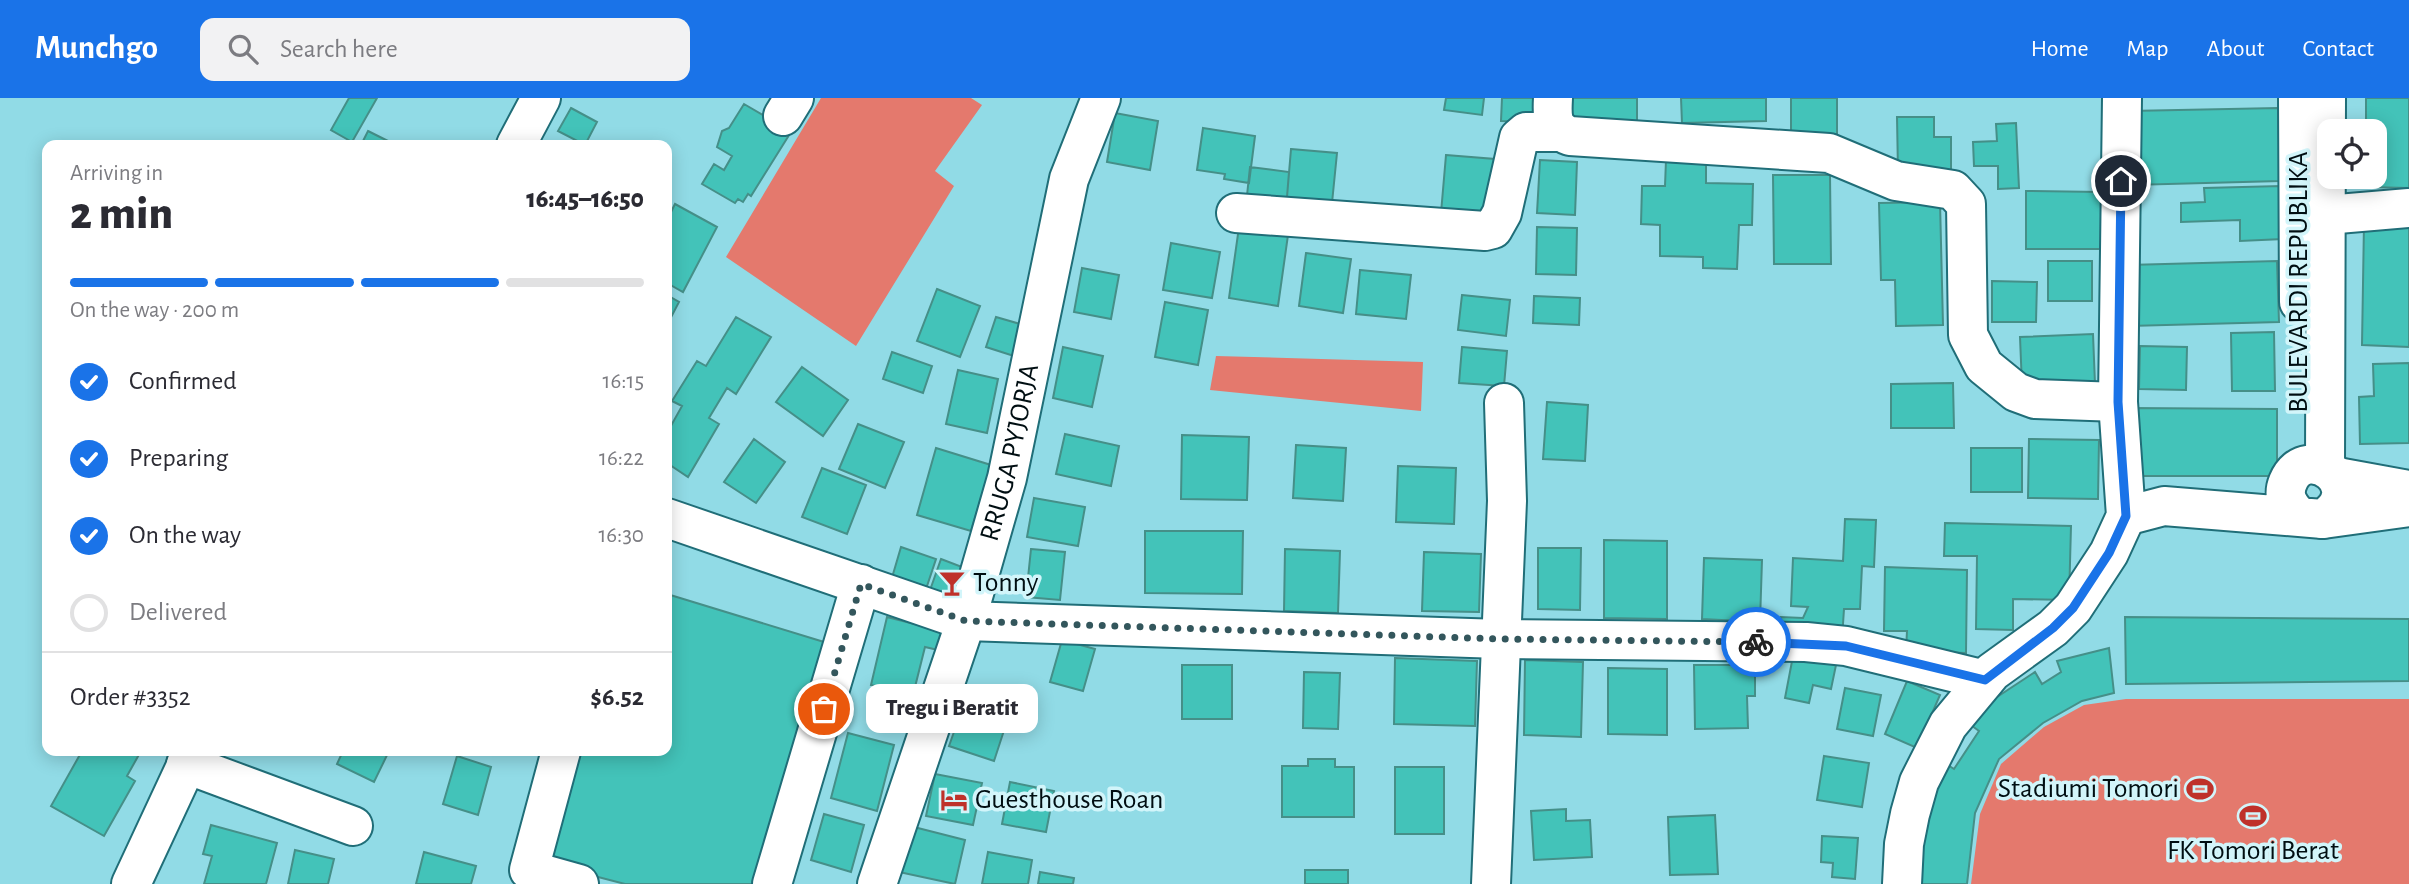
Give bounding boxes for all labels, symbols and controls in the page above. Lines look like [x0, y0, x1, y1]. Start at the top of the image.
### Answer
search box [200, 18, 690, 81]
icon: search [224, 30, 262, 68]
text: Munchgo [35, 32, 158, 65]
text: Search here [280, 36, 398, 62]
text: Home [2031, 37, 2089, 61]
text: Map [2127, 37, 2169, 61]
text: About [2207, 37, 2264, 61]
text: Contact [2302, 37, 2374, 61]
map controls [2317, 119, 2387, 189]
button: locate [2317, 119, 2387, 189]
pin [2091, 151, 2151, 211]
street label: BULEVARDI REPUBLIKA [2285, 151, 2313, 413]
text: Arriving in [70, 162, 163, 185]
icon: home [2102, 162, 2140, 200]
text: 16:45–16:50 [526, 186, 644, 212]
text: 2 min [70, 191, 173, 237]
text: On the way · 200 m [70, 299, 239, 322]
street label: RRUGA PYJORJA [976, 361, 1044, 544]
icon: check [70, 363, 108, 401]
text: Confirmed [129, 368, 237, 394]
text: 16:15 [602, 370, 644, 393]
icon: check [70, 440, 108, 478]
text: Preparing [129, 445, 228, 471]
text: 16:22 [599, 447, 644, 470]
icon: check [70, 517, 108, 555]
text: On the way [129, 522, 241, 548]
text: 16:30 [598, 524, 644, 547]
bar icon: Tonny [937, 568, 967, 598]
place label: Tonny [973, 569, 1038, 597]
text: Delivered [129, 599, 227, 625]
courier [1721, 607, 1791, 677]
icon: bike [1737, 623, 1775, 661]
pin [794, 679, 854, 739]
text: Order #3352 [70, 684, 191, 710]
text: $6.52 [590, 684, 644, 710]
callout: Tregu i Beratit [866, 684, 1038, 734]
icon: bag [805, 690, 843, 728]
text: Tregu i Beratit [886, 697, 1018, 720]
sports icon: Stadiumi Tomori [2185, 774, 2215, 804]
place label: Stadiumi Tomori [1998, 775, 2179, 803]
hotel icon: Guesthouse Roan [939, 785, 969, 815]
place label: Guesthouse Roan [975, 786, 1164, 814]
sports icon: FK Tomori Berat [2238, 801, 2268, 831]
place label: FK Tomori Berat [2167, 837, 2339, 865]

